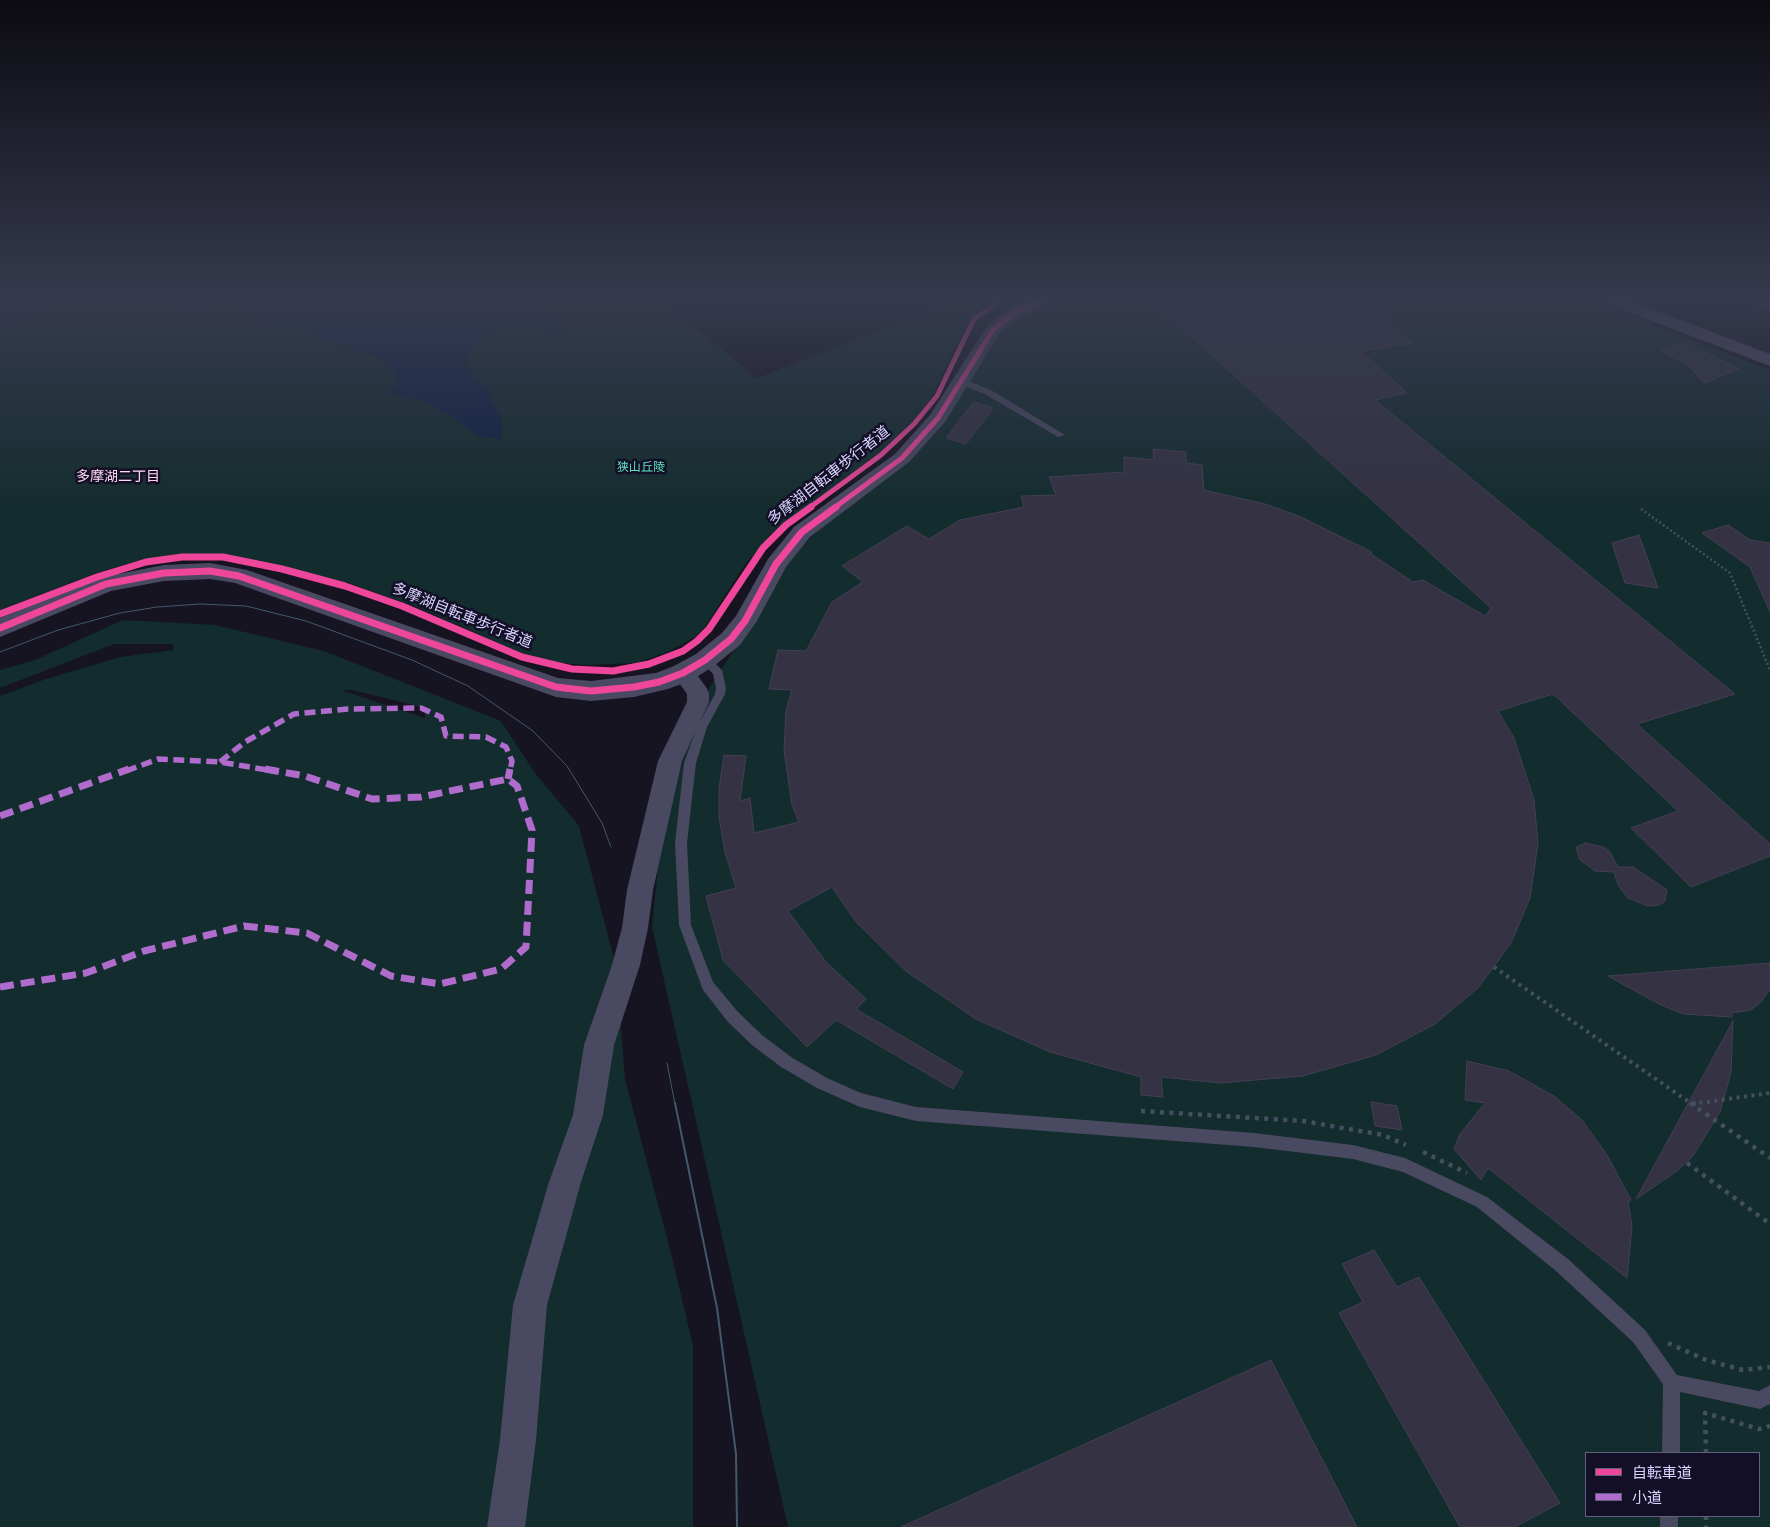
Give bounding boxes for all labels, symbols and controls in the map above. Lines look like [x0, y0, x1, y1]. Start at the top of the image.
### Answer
street label: 多摩湖自転車歩行者道 [764, 423, 894, 529]
park label: 狭山丘陵 [617, 461, 665, 475]
district label: 多摩湖二丁目 [76, 469, 160, 485]
street label: 多摩湖自転車歩行者道 [389, 580, 535, 652]
legend [1585, 1452, 1760, 1517]
text: 自転車道 [1632, 1462, 1692, 1483]
text: 小道 [1632, 1487, 1662, 1508]

